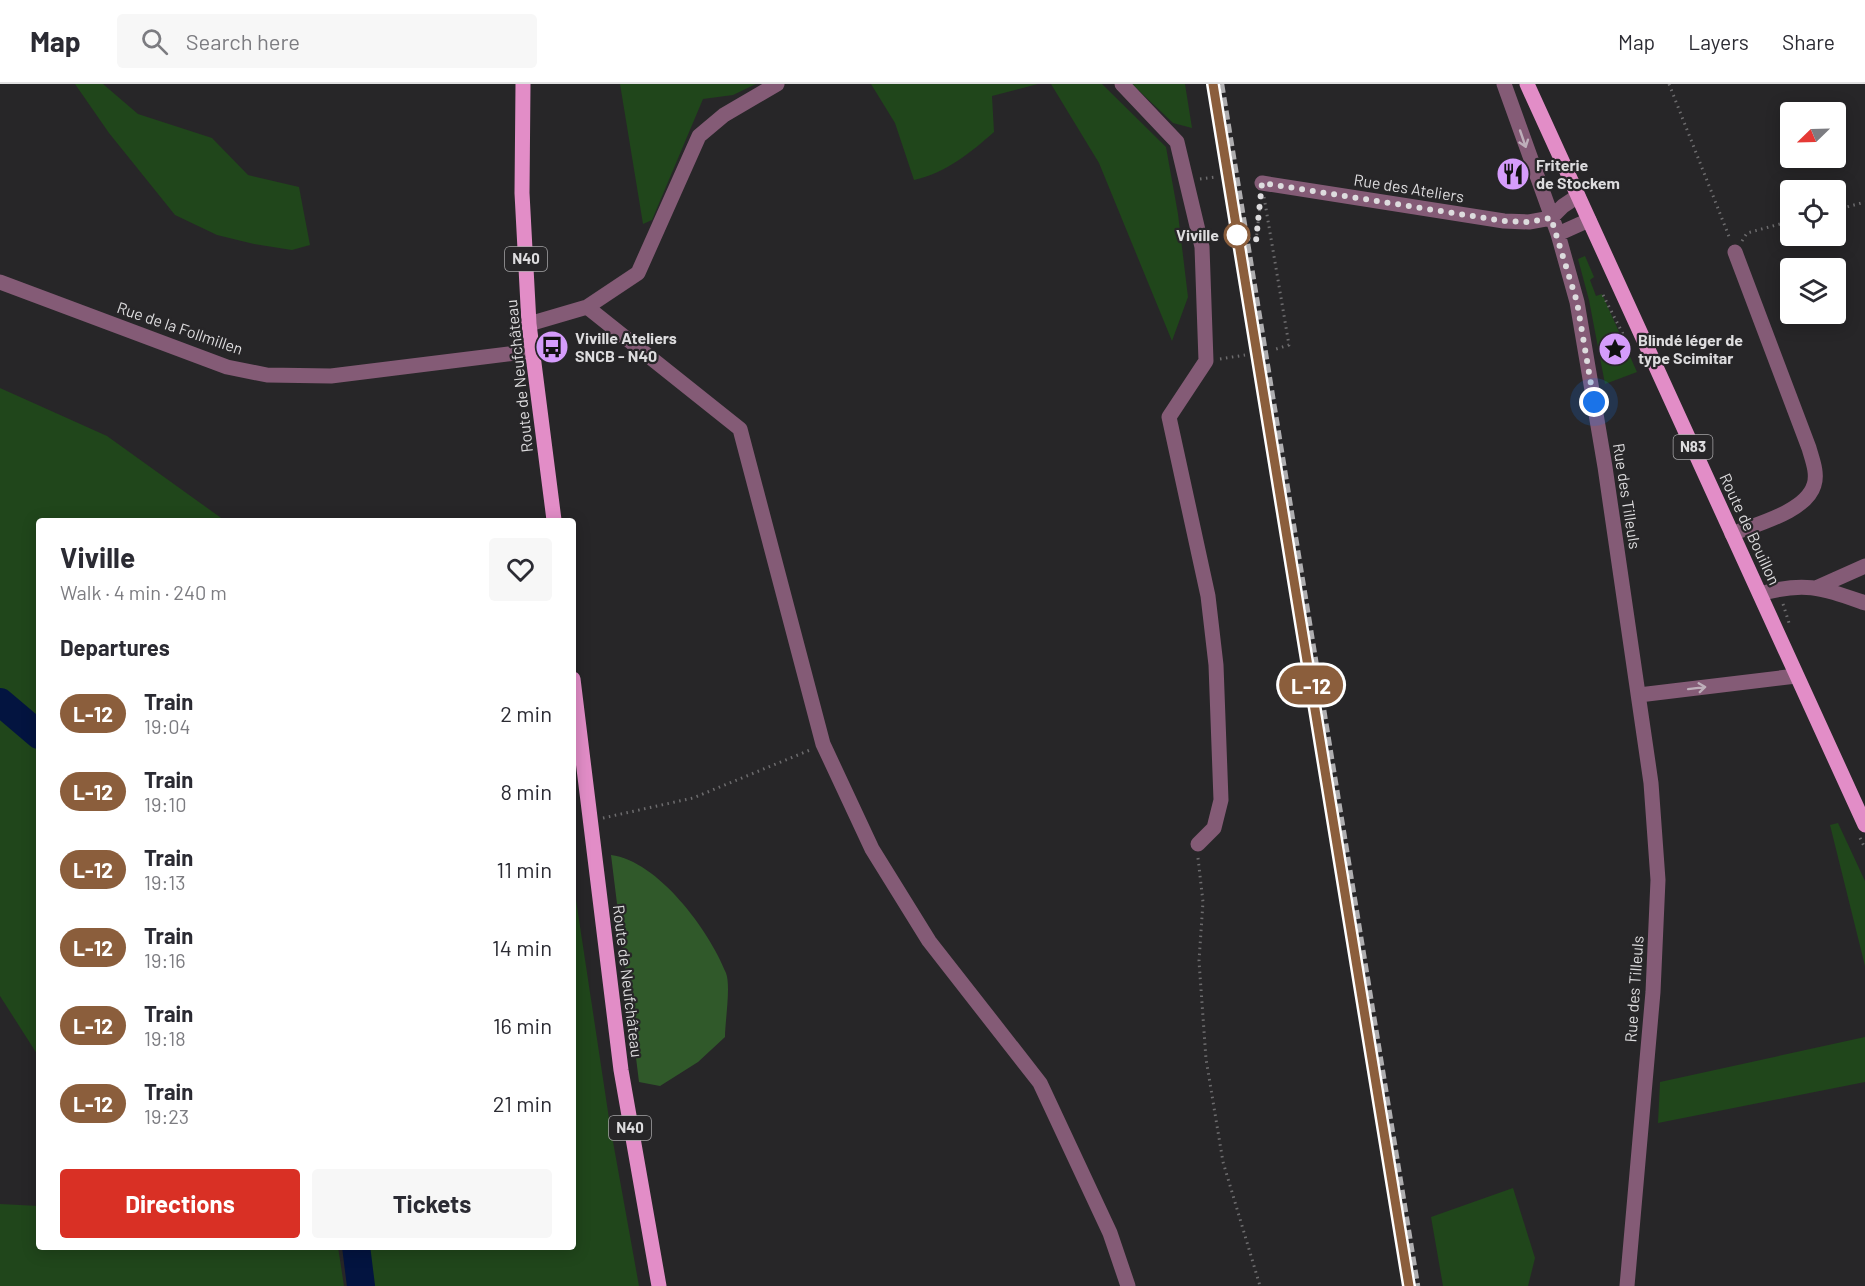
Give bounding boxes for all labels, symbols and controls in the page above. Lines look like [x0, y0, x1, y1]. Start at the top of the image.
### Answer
search box [117, 14, 537, 68]
text: Map [30, 24, 81, 58]
icon: search [138, 25, 171, 58]
text: Search here [186, 28, 300, 54]
text: Map [1618, 29, 1655, 54]
text: Layers [1688, 29, 1749, 54]
text: Share [1782, 29, 1835, 54]
north arrow [1780, 102, 1846, 168]
map controls [1780, 102, 1846, 324]
one-way arrow [1519, 129, 1530, 148]
place label: Friterie de Stockem [1536, 155, 1620, 192]
restaurant icon: Friterie de Stockem [1495, 156, 1531, 192]
street label: Rue des Ateliers [1353, 169, 1466, 206]
button: locate [1780, 180, 1846, 246]
marker: Viville [1224, 222, 1250, 248]
place label: Viville [1176, 225, 1219, 244]
road number: N40 [505, 247, 547, 271]
button: layers [1780, 258, 1846, 324]
street label: Rue de la Follmillen [115, 297, 246, 358]
street label: Route de Neufchâteau [501, 299, 536, 453]
place label: Viville Ateliers SNCB - N40 [575, 328, 677, 365]
bus stop icon: Viville Ateliers SNCB - N40 [534, 329, 570, 365]
place label: Blindé léger de type Scimitar [1638, 330, 1743, 367]
place icon: Blindé léger de type Scimitar [1597, 331, 1633, 367]
your location [1579, 387, 1609, 417]
road number: N83 [1674, 435, 1712, 459]
street label: Rue des Tilleuls [1610, 442, 1645, 550]
street label: Route de Bouillon [1716, 470, 1785, 588]
button: heart [489, 538, 552, 601]
text: Viville [60, 540, 135, 574]
text: Walk · 4 min · 240 m [60, 580, 227, 604]
text: Departures [60, 634, 170, 660]
line badge: L-12 [1269, 666, 1353, 704]
text: L-12 [1291, 673, 1331, 698]
one-way arrow [1687, 682, 1707, 693]
text: Train [144, 688, 193, 714]
text: 2 min [500, 700, 552, 726]
text: L-12 [73, 701, 113, 726]
text: 19:04 [144, 714, 191, 738]
text: Train [144, 766, 193, 792]
text: 8 min [500, 778, 552, 804]
text: L-12 [73, 779, 113, 804]
text: 19:10 [144, 792, 187, 816]
text: Train [144, 844, 193, 870]
text: 11 min [496, 856, 552, 882]
text: L-12 [73, 857, 113, 882]
text: 19:13 [144, 870, 186, 894]
street label: Route de Neufchâteau [610, 904, 647, 1058]
text: Train [144, 922, 193, 948]
text: 14 min [492, 934, 552, 960]
text: L-12 [73, 935, 113, 960]
street label: Rue des Tilleuls [1620, 935, 1647, 1043]
text: 19:16 [144, 948, 186, 972]
text: Train [144, 1000, 193, 1026]
text: 16 min [493, 1012, 552, 1038]
text: L-12 [73, 1013, 113, 1038]
text: 19:18 [144, 1026, 186, 1050]
text: Train [144, 1078, 193, 1104]
text: 21 min [493, 1090, 552, 1116]
text: L-12 [73, 1091, 113, 1116]
text: 19:23 [144, 1104, 189, 1128]
road number: N40 [609, 1116, 651, 1140]
button: Directions [60, 1169, 300, 1238]
button: Tickets [312, 1169, 552, 1238]

